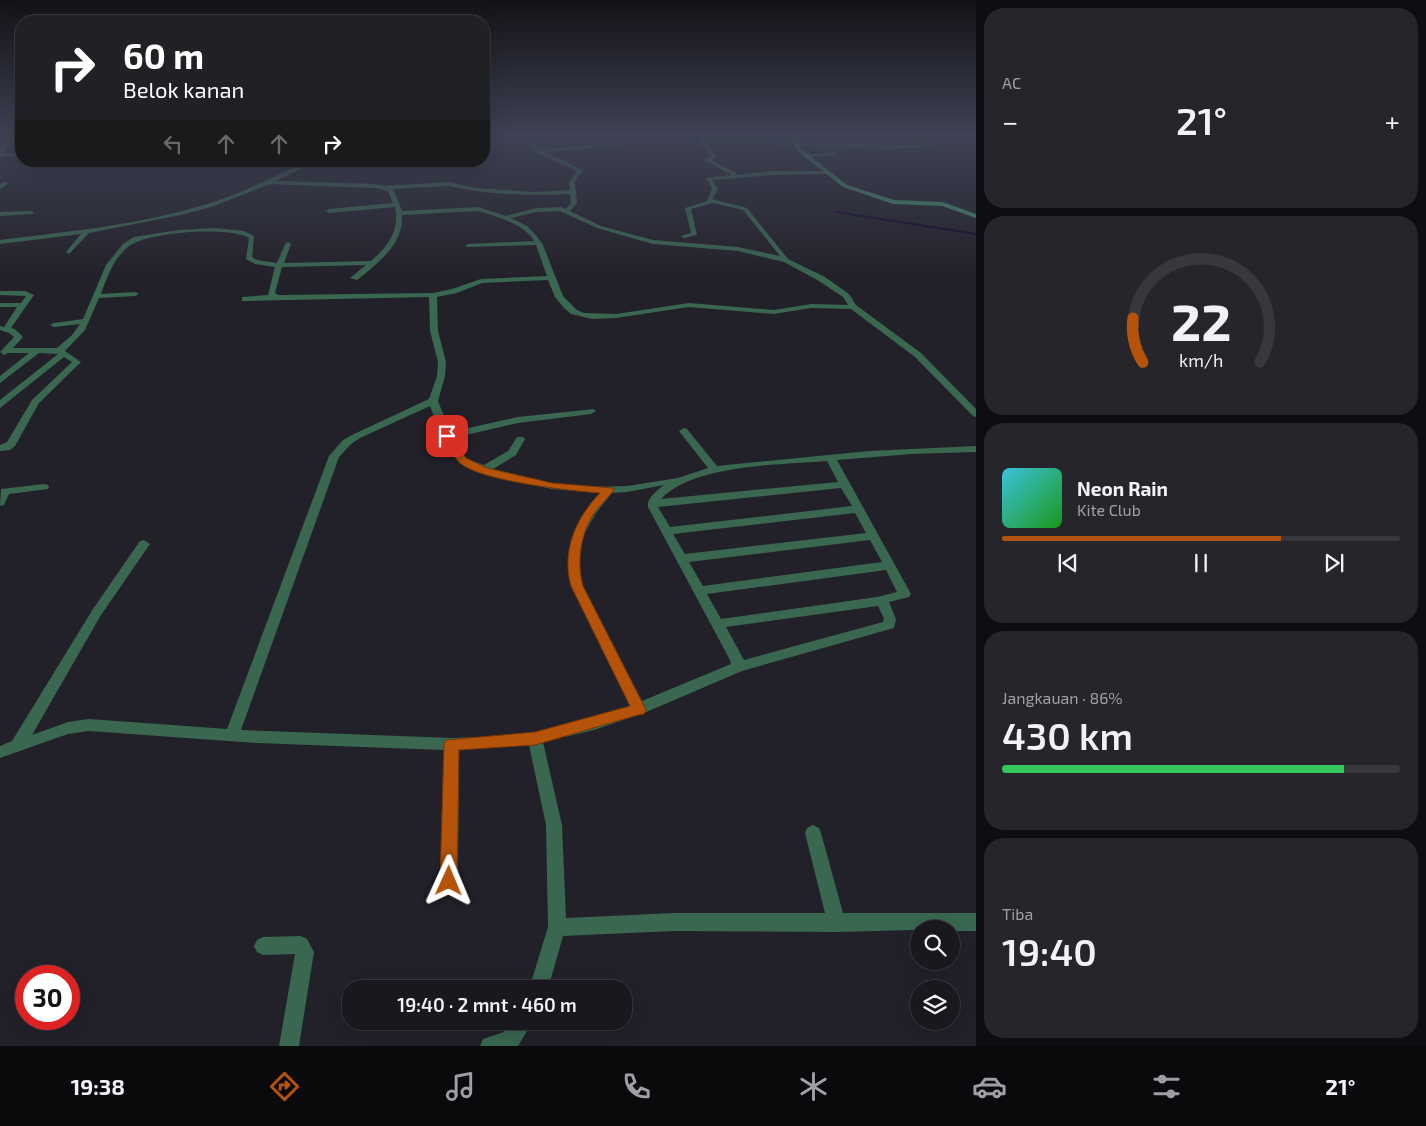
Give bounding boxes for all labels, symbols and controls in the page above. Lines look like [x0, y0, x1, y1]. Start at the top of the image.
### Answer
text: 60 m [123, 34, 204, 76]
icon: right [40, 35, 105, 100]
text: AC [1002, 73, 1021, 92]
text: Belok kanan [123, 76, 244, 102]
text: 21° [1176, 97, 1227, 143]
text: − [1002, 104, 1018, 138]
text: + [1385, 104, 1400, 138]
icon: left [159, 130, 187, 158]
icon: ahead [212, 130, 240, 158]
icon: ahead [265, 130, 293, 158]
icon: right [318, 130, 346, 158]
text: 22 [1171, 289, 1231, 351]
text: km/h [1179, 349, 1223, 371]
pin [426, 415, 468, 457]
icon: arrive [433, 422, 461, 450]
text: Neon Rain [1077, 477, 1168, 500]
text: Kite Club [1077, 500, 1141, 519]
icon: previous [1054, 549, 1082, 577]
icon: pause [1187, 549, 1215, 577]
icon: next [1320, 549, 1348, 577]
text: Jangkauan · 86% [1002, 688, 1123, 707]
text: 430 km [1002, 712, 1133, 758]
position arrow [422, 854, 474, 906]
text: Tiba [1002, 904, 1033, 923]
map controls [910, 920, 960, 1030]
button: search [910, 920, 960, 970]
text: 19:40 [1002, 928, 1097, 974]
speed limit sign: 30 [15, 965, 80, 1030]
button: layers [910, 980, 960, 1030]
text: 19:40 · 2 mnt · 460 m [397, 993, 577, 1016]
icon: directions [267, 1069, 302, 1104]
icon: music [443, 1069, 478, 1104]
icon: phone [619, 1069, 654, 1104]
icon: climate [796, 1069, 831, 1104]
icon: car [972, 1069, 1007, 1104]
icon: filters [1149, 1069, 1184, 1104]
text: 19:38 [71, 1073, 125, 1099]
text: 21° [1325, 1073, 1355, 1099]

